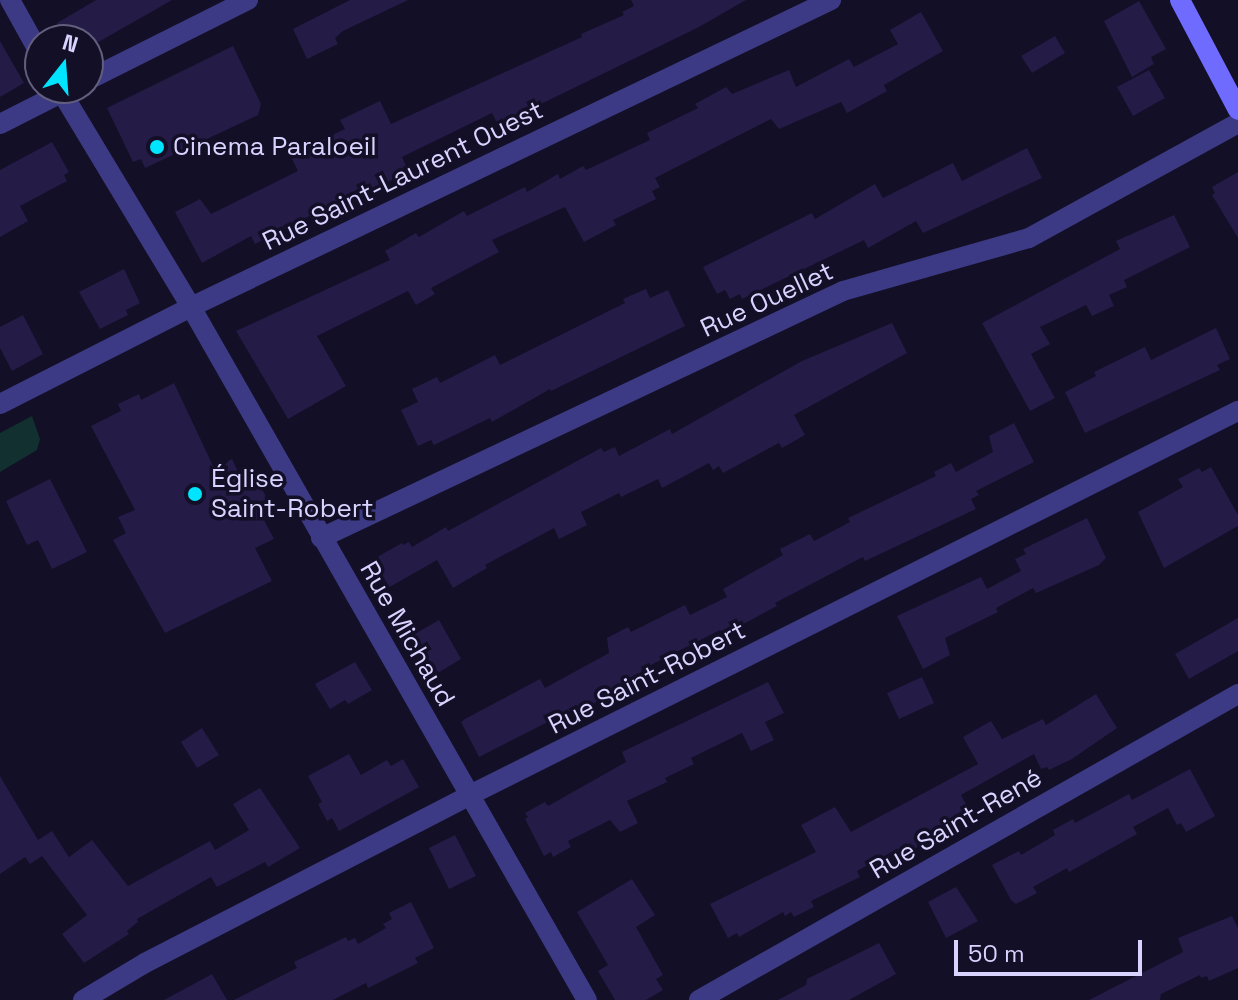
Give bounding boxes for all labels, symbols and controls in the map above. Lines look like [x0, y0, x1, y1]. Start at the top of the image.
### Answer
north arrow [24, 24, 104, 104]
text: N [59, 27, 82, 59]
street label: Rue Saint-Laurent Ouest [258, 94, 548, 258]
place label: Cinema Paraloeil [173, 131, 377, 163]
marker: Cinema Paraloeil [148, 138, 166, 156]
street label: Rue Ouellet [696, 256, 838, 344]
place label: Église Saint-Robert [211, 463, 374, 524]
marker: Église Saint-Robert [186, 485, 204, 503]
street label: Rue Michaud [353, 556, 461, 712]
street label: Rue Saint-Robert [543, 615, 751, 741]
street label: Rue Saint-René [864, 762, 1048, 886]
scale bar [958, 924, 1146, 974]
text: 50 m [968, 938, 1025, 969]

